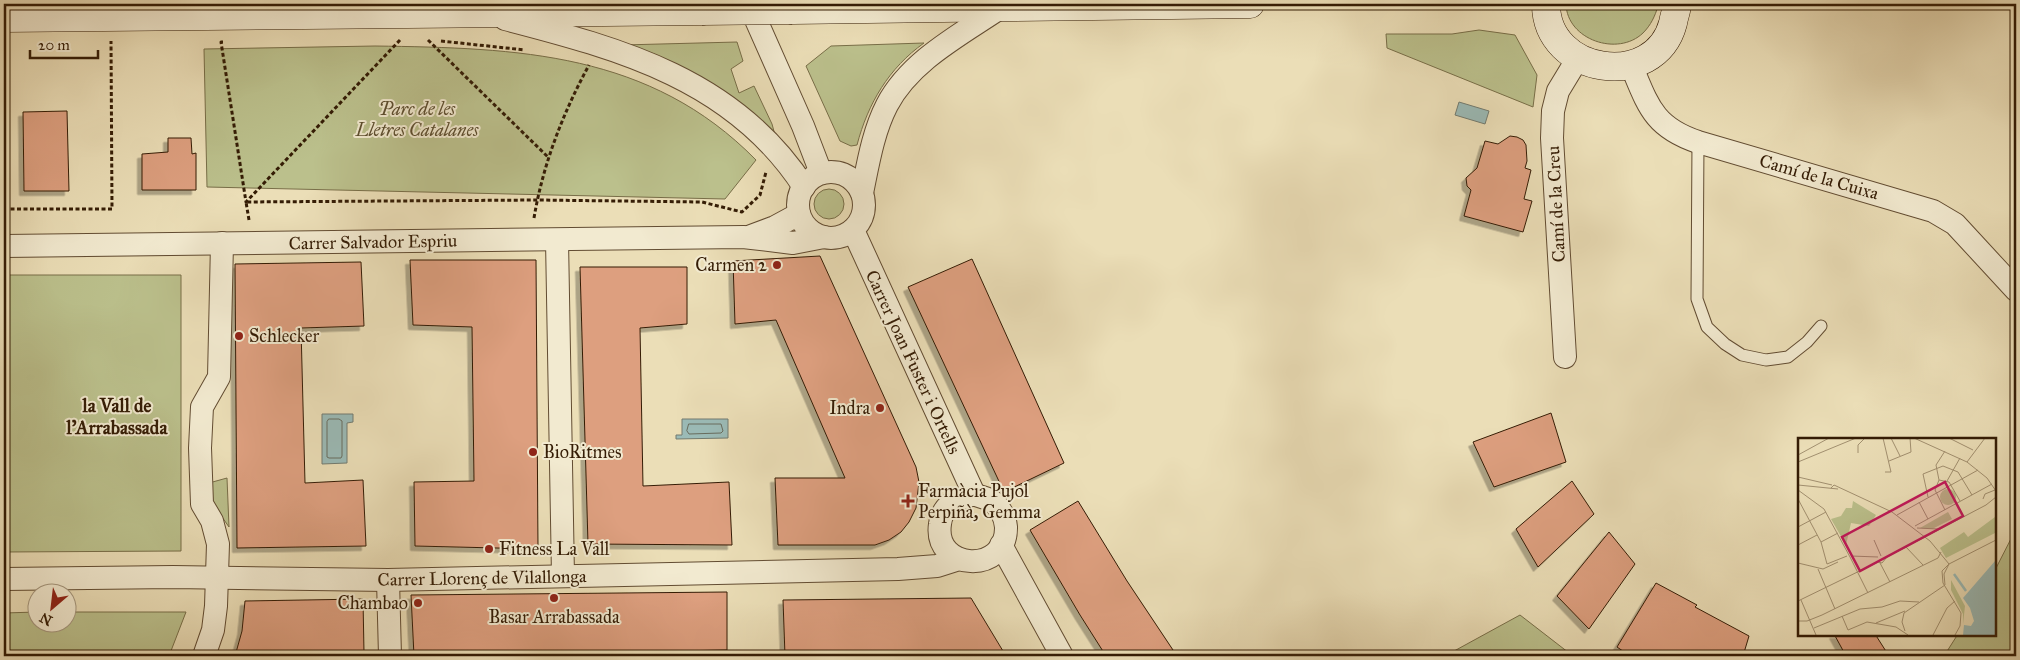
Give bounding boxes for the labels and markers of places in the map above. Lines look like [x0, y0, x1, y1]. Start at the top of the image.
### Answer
place label: Carmen 2 [695, 254, 767, 276]
marker: Carmen 2 [771, 259, 783, 271]
place label: Schlecker [249, 325, 320, 347]
marker: Schlecker [233, 330, 245, 342]
place label: Indra [829, 397, 870, 419]
marker: Indra [874, 402, 886, 414]
place label: BioRitmes [543, 441, 622, 463]
marker: BioRitmes [527, 446, 539, 458]
place label: Farmàcia Pujol Perpiñà, Gemma [918, 480, 1041, 523]
marker: Farmàcia Pujol Perpiñà, Gemma [902, 495, 914, 507]
place label: Fitness La Vall [499, 538, 610, 560]
marker: Fitness La Vall [483, 543, 495, 555]
place label: Chambao [338, 592, 408, 614]
marker: Basar Arrabassada [548, 592, 560, 604]
marker: Chambao [412, 597, 424, 609]
place label: Basar Arrabassada [488, 606, 620, 628]

